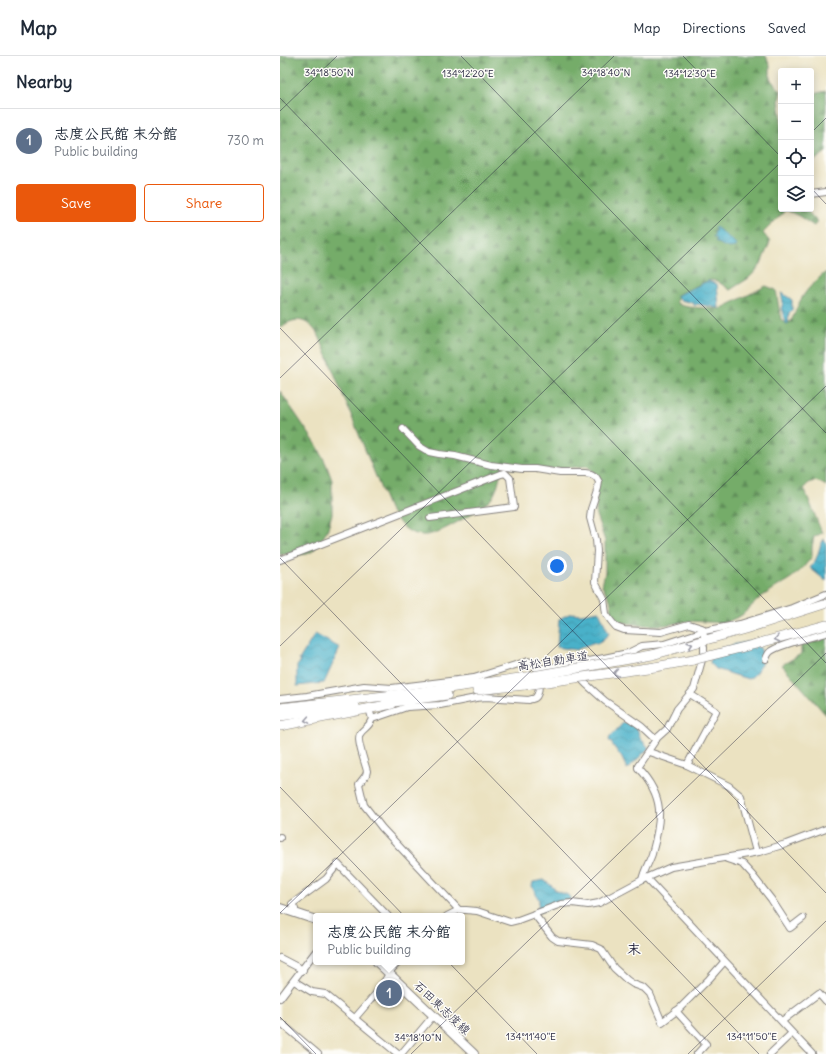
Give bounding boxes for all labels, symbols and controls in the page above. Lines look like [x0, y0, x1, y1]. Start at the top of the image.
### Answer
text: Map [20, 16, 57, 40]
text: Map [633, 19, 660, 37]
text: Directions [682, 19, 746, 37]
text: Saved [768, 19, 806, 37]
text: 34°18'50"N [304, 66, 354, 79]
text: 34°18'40"N [582, 66, 630, 79]
text: 134°12'20"E [442, 67, 494, 80]
text: 134°12'30"E [664, 67, 716, 80]
map controls [778, 68, 814, 212]
button: + [778, 68, 814, 104]
text: Nearby [16, 71, 72, 93]
button: − [778, 104, 814, 140]
text: 志度公民館 末分館 [54, 124, 178, 143]
text: 1 [26, 132, 32, 149]
text: 730 m [227, 132, 264, 149]
button: locate [778, 140, 814, 176]
text: Public building [54, 143, 138, 160]
button: layers [778, 176, 814, 212]
button: Save [16, 184, 136, 222]
button: Share [144, 184, 264, 222]
your location [547, 556, 567, 576]
one-way arrow [774, 634, 781, 642]
one-way arrow [686, 641, 693, 650]
street label: 高松自動車道 [516, 647, 590, 674]
one-way arrow [613, 668, 619, 677]
one-way arrow [304, 716, 310, 724]
popup [313, 913, 465, 965]
text: 志度公民館 末分館 [327, 922, 451, 941]
district label: 末 [627, 940, 641, 958]
text: Public building [327, 941, 411, 958]
pin: 1 [376, 978, 402, 1008]
street label: 石田東志度線 [411, 978, 474, 1038]
text: 134°11'40"E [506, 1030, 556, 1043]
text: 134°11'50"E [727, 1030, 777, 1043]
text: 34°18'10"N [394, 1031, 442, 1044]

